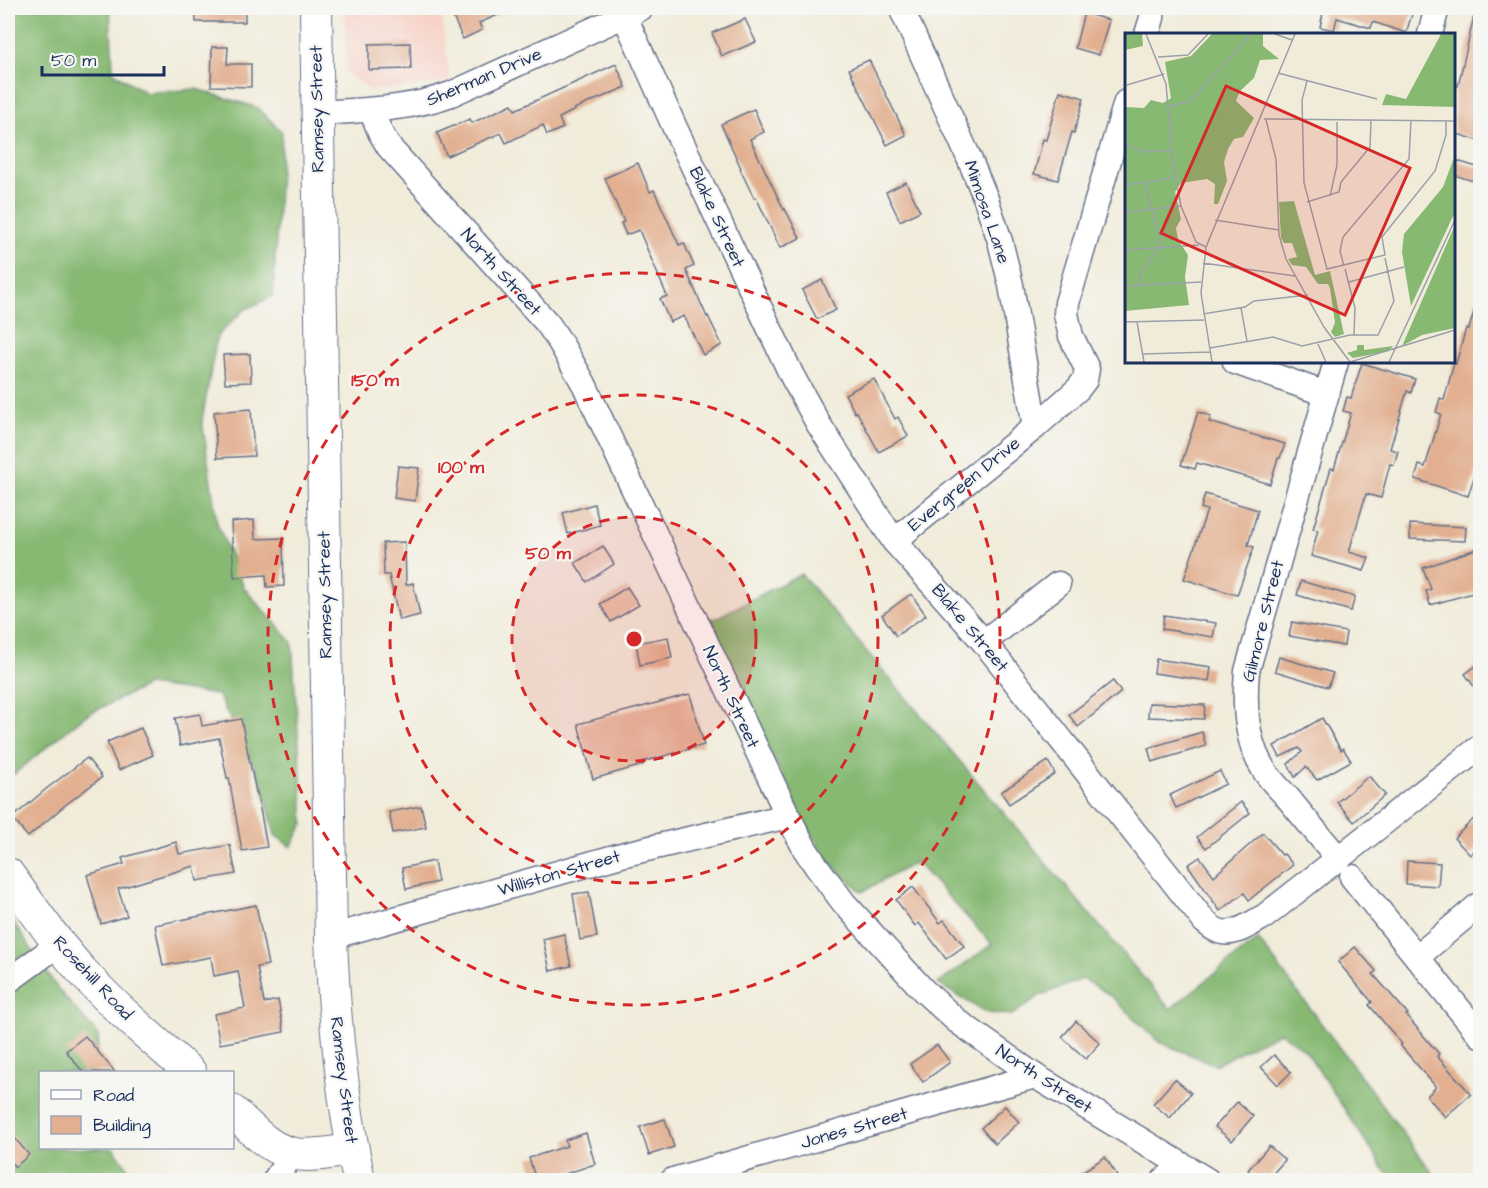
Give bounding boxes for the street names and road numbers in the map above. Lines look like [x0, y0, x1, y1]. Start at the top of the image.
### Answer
street label: Sherman Drive [423, 41, 546, 113]
street label: Ramsey Street [303, 44, 332, 173]
street label: Mimosa Lane [958, 157, 1016, 267]
street label: Blake Street [683, 163, 752, 272]
street label: North Street [455, 223, 548, 322]
street label: Evergreen Drive [903, 431, 1026, 538]
street label: Ramsey Street [311, 530, 340, 659]
street label: Gilmore Street [1236, 557, 1290, 684]
street label: Blake Street [926, 578, 1015, 678]
street label: North Street [696, 642, 766, 753]
street label: Williston Street [495, 843, 624, 902]
street label: Rosehill Road [47, 930, 139, 1026]
street label: Ramsey Street [323, 1015, 364, 1146]
street label: North Street [991, 1038, 1098, 1120]
street label: Jones Street [798, 1101, 911, 1155]

